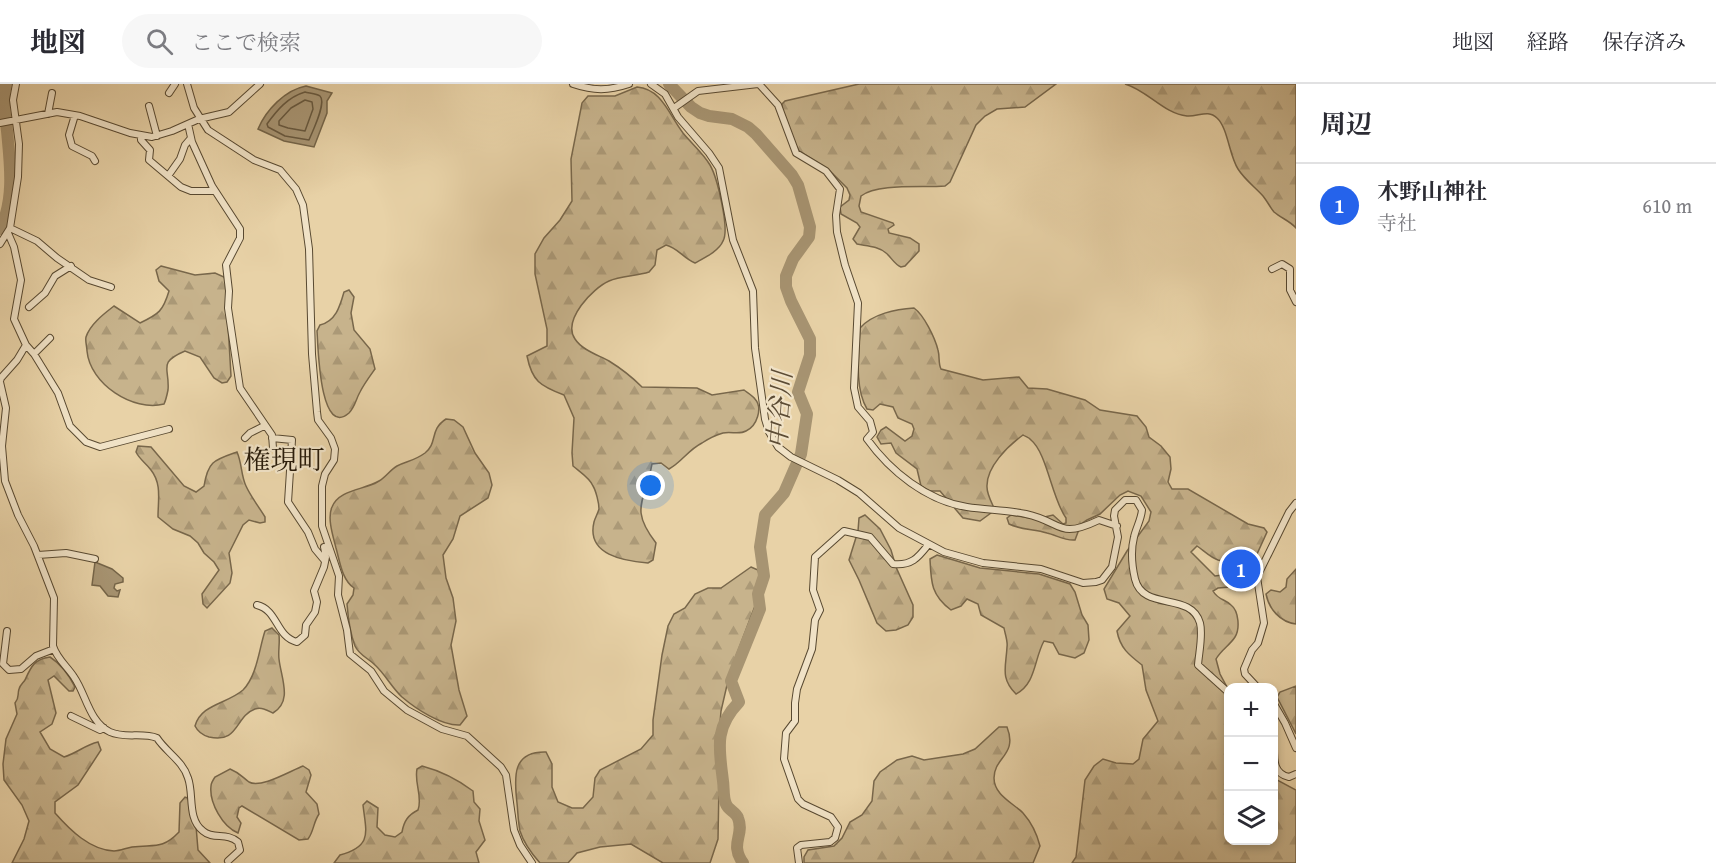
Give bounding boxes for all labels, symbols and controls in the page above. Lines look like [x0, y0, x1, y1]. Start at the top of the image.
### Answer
search box [122, 14, 542, 68]
text: 地図 [30, 21, 86, 62]
icon: search [143, 25, 176, 58]
text: ここで検索 [191, 26, 301, 58]
text: 地図 [1452, 26, 1494, 57]
text: 経路 [1527, 26, 1569, 57]
text: 保存済み [1602, 26, 1686, 57]
text: 周辺 [1320, 104, 1372, 143]
text: 木野山神社 [1377, 175, 1487, 207]
text: 1 [1334, 191, 1345, 220]
text: 610 m [1642, 191, 1692, 220]
text: 寺社 [1377, 208, 1417, 237]
water label: 中谷川 [757, 367, 801, 450]
district label: 権現町 [244, 439, 325, 479]
your location [636, 471, 665, 500]
pin: 1 [1222, 546, 1260, 592]
map controls [1224, 683, 1278, 845]
button: + [1224, 683, 1278, 737]
button: − [1224, 737, 1278, 791]
button: layers [1224, 791, 1278, 845]

